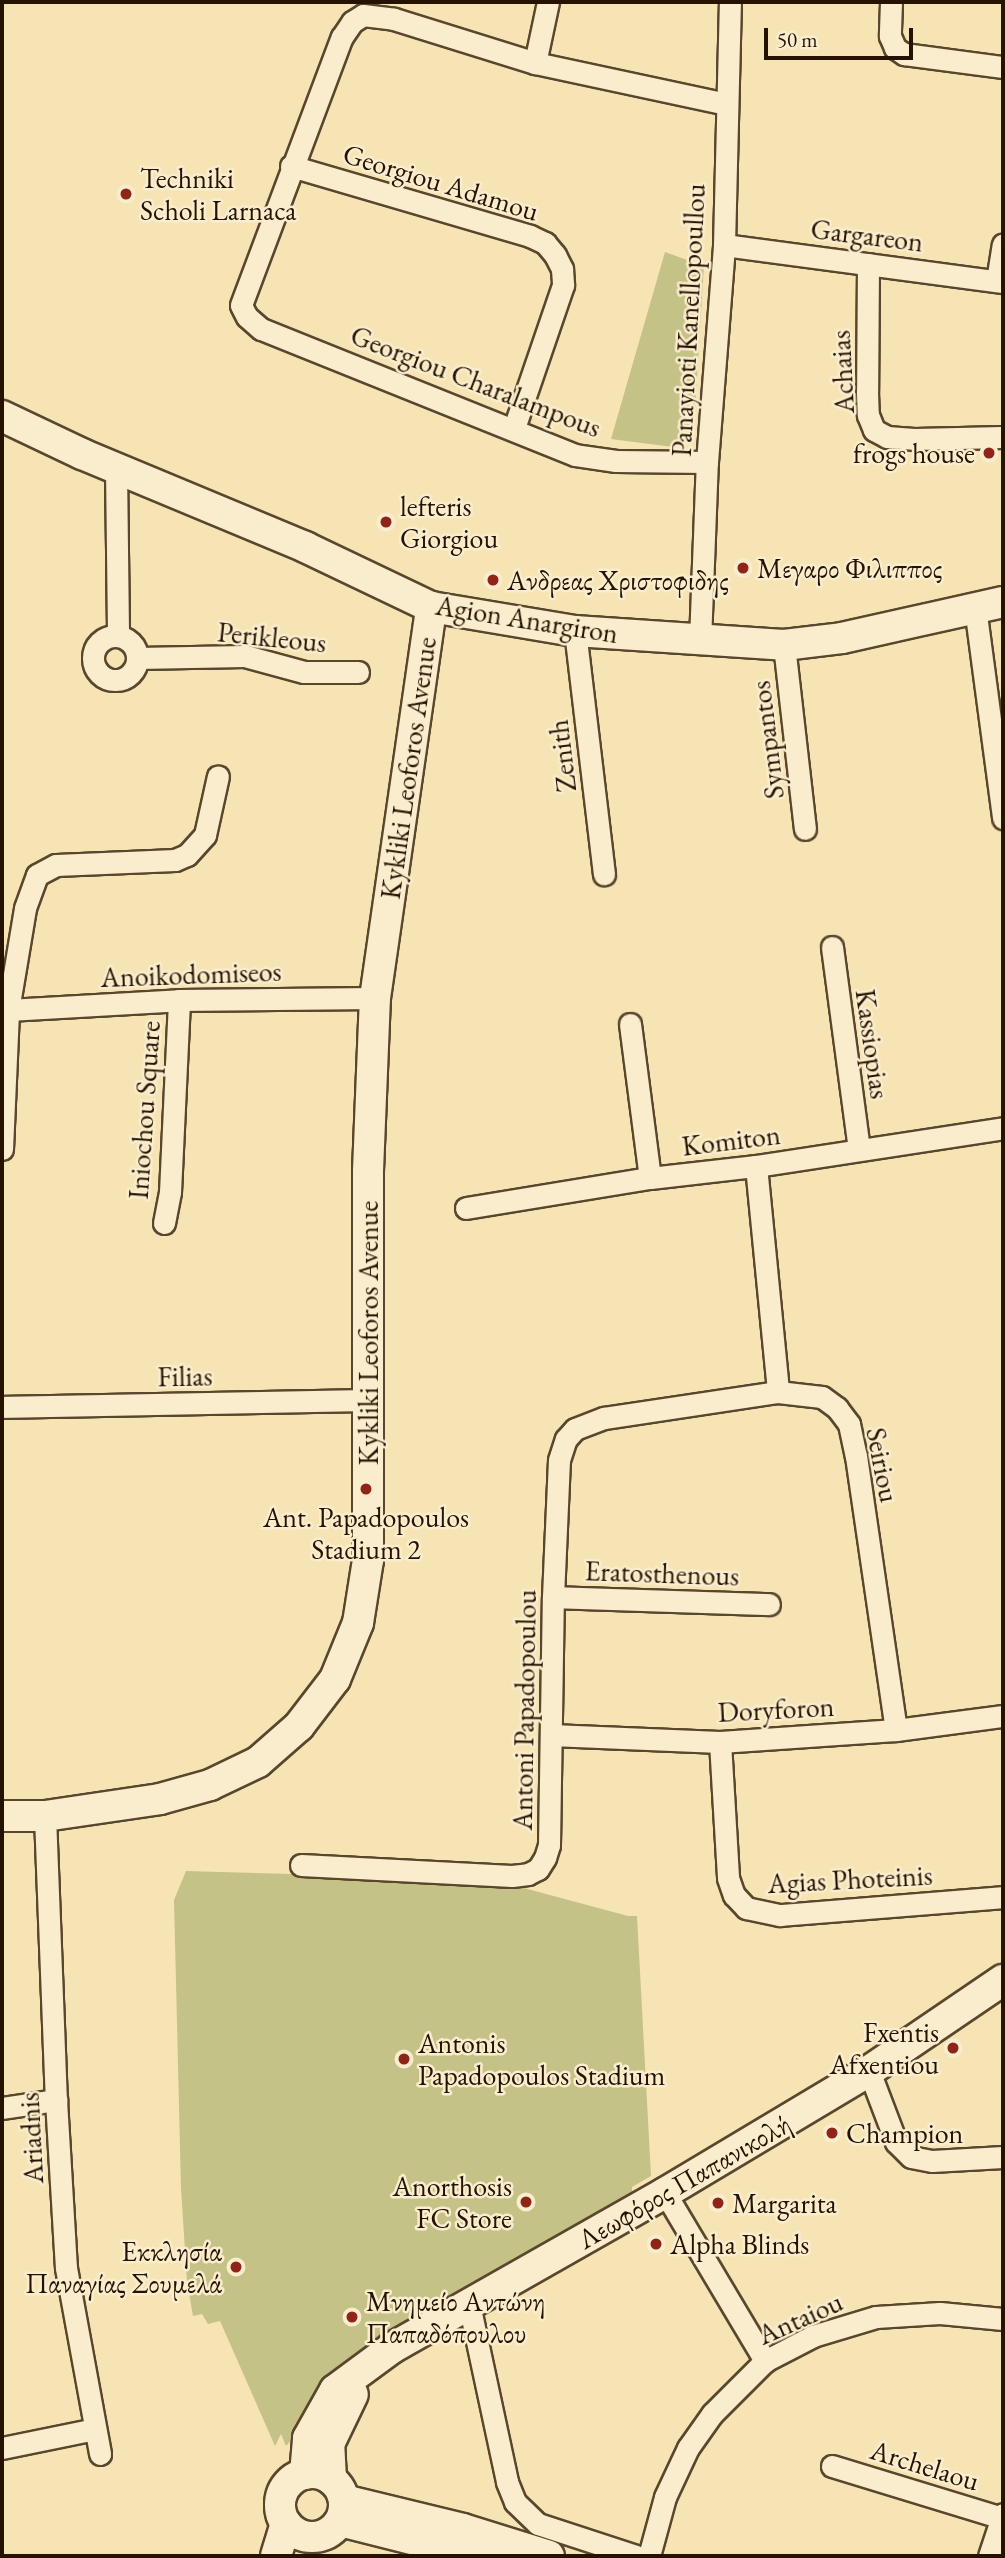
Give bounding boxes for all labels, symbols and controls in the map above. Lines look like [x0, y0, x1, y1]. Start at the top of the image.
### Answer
scale bar [767, 14, 916, 58]
text: 50 m [777, 26, 818, 53]
street label: Georgiou Adamou [339, 136, 543, 228]
place label: Techniki Scholi Larnaca [140, 161, 296, 227]
street label: Panayioti Kanellopoullou [664, 183, 712, 457]
marker: Techniki Scholi Larnaca [118, 186, 134, 202]
street label: Gargareon [809, 211, 925, 259]
street label: Georgiou Charalampous [346, 318, 606, 444]
street label: Achaias [823, 329, 861, 415]
place label: frogs house [853, 436, 975, 470]
marker: frogs house [981, 445, 997, 461]
place label: lefteris Giorgiou [400, 489, 498, 555]
marker: lefteris Giorgiou [378, 514, 394, 530]
place label: Μεγαρο Φιλιππος [757, 551, 942, 585]
marker: Μεγαρο Φιλιππος [735, 560, 751, 576]
place label: Ανδρεας Χριστοφιδης [507, 563, 729, 597]
marker: Ανδρεας Χριστοφιδης [485, 572, 501, 588]
street label: Agion Anargiron [433, 588, 621, 650]
street label: Perikleous [216, 615, 328, 659]
street label: Kykliki Leoforos Avenue [373, 635, 443, 901]
street label: Sympantos [743, 679, 791, 801]
street label: Zenith [541, 718, 583, 794]
street label: Anoikodomiseos [100, 954, 282, 994]
street label: Kassiopias [849, 987, 897, 1101]
street label: Iniochou Square [121, 1020, 167, 1200]
street label: Komiton [680, 1117, 782, 1163]
street label: Kykliki Leoforos Avenue [351, 1201, 385, 1465]
street label: Filias [157, 1359, 213, 1393]
street label: Seiriou [859, 1425, 907, 1505]
marker: Ant. Papadopoulos Stadium 2 [358, 1481, 374, 1497]
place label: Ant. Papadopoulos Stadium 2 [263, 1500, 469, 1566]
street label: Eratosthenous [584, 1554, 740, 1592]
street label: Antoni Papadopoulou [505, 1589, 543, 1831]
street label: Doryforon [717, 1689, 835, 1729]
street label: Agias Photeinis [767, 1858, 933, 1900]
place label: Fxentis Afxentiou [829, 2015, 939, 2081]
place label: Antonis Papadopoulos Stadium [418, 2026, 665, 2092]
marker: Fxentis Afxentiou [945, 2040, 961, 2056]
marker: Antonis Papadopoulos Stadium [396, 2051, 412, 2067]
street label: Ariadnis [12, 2091, 50, 2185]
street label: Λεωφόρος Παπανικολή [571, 2106, 797, 2256]
place label: Champion [846, 2116, 963, 2150]
marker: Champion [824, 2125, 840, 2141]
place label: Anorthosis FC Store [393, 2169, 512, 2235]
place label: Margarita [732, 2186, 837, 2220]
marker: Anorthosis FC Store [518, 2194, 534, 2210]
marker: Margarita [710, 2195, 726, 2211]
place label: Alpha Blinds [670, 2227, 809, 2261]
place label: Εκκλησία Παναγίας Σουμελά [25, 2234, 222, 2300]
marker: Alpha Blinds [648, 2236, 664, 2252]
marker: Εκκλησία Παναγίας Σουμελά [228, 2259, 244, 2275]
place label: Μνημείο Αντώνη Παπαδόπουλου [366, 2284, 545, 2350]
street label: Antaiou [752, 2284, 848, 2352]
marker: Μνημείο Αντώνη Παπαδόπουλου [344, 2309, 360, 2325]
street label: Archelaou [867, 2433, 983, 2497]

